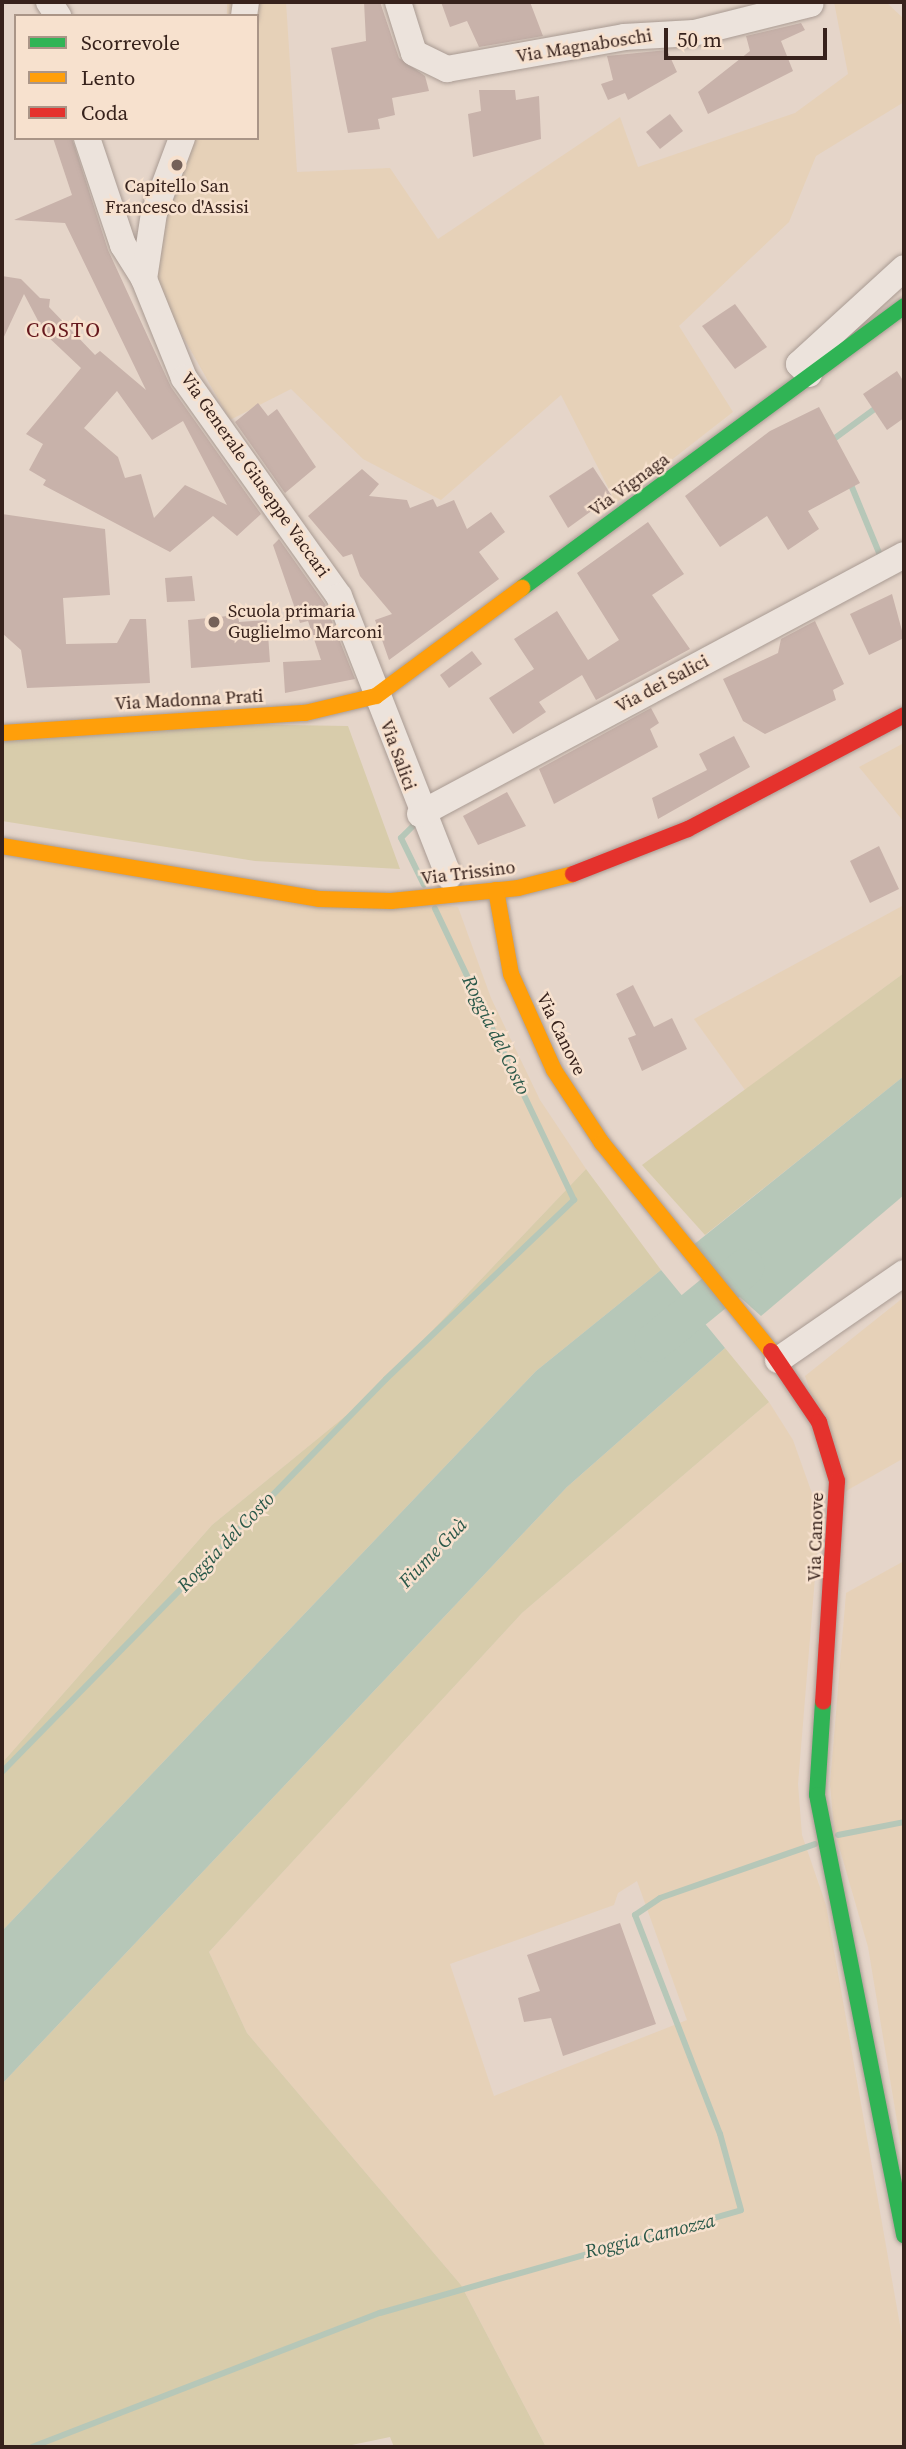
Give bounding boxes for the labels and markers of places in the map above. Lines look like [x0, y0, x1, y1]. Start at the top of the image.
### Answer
marker: Capitello San Francesco d'Assisi [169, 157, 185, 173]
place label: Capitello San Francesco d'Assisi [105, 176, 249, 218]
place label: Scuola primaria Guglielmo Marconi [228, 601, 382, 644]
marker: Scuola primaria Guglielmo Marconi [206, 614, 222, 630]

